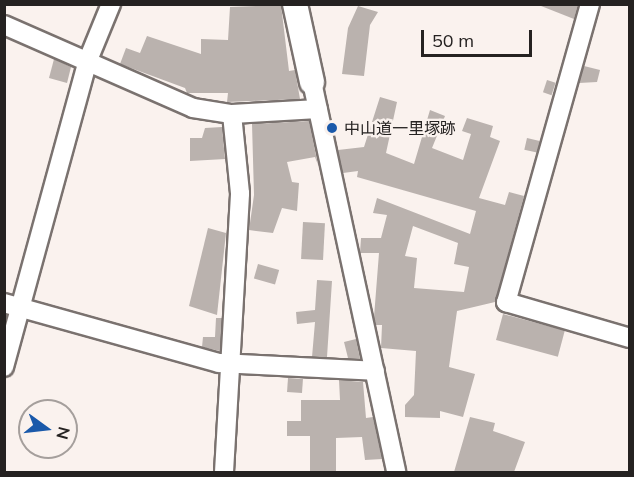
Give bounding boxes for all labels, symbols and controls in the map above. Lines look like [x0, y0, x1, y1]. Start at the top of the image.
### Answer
scale bar [424, 18, 535, 56]
text: 50 m [432, 29, 474, 52]
place label: 中山道一里塚跡 [344, 118, 456, 138]
marker: 中山道一里塚跡 [325, 121, 339, 135]
north arrow [18, 399, 78, 459]
text: N [52, 425, 75, 442]

